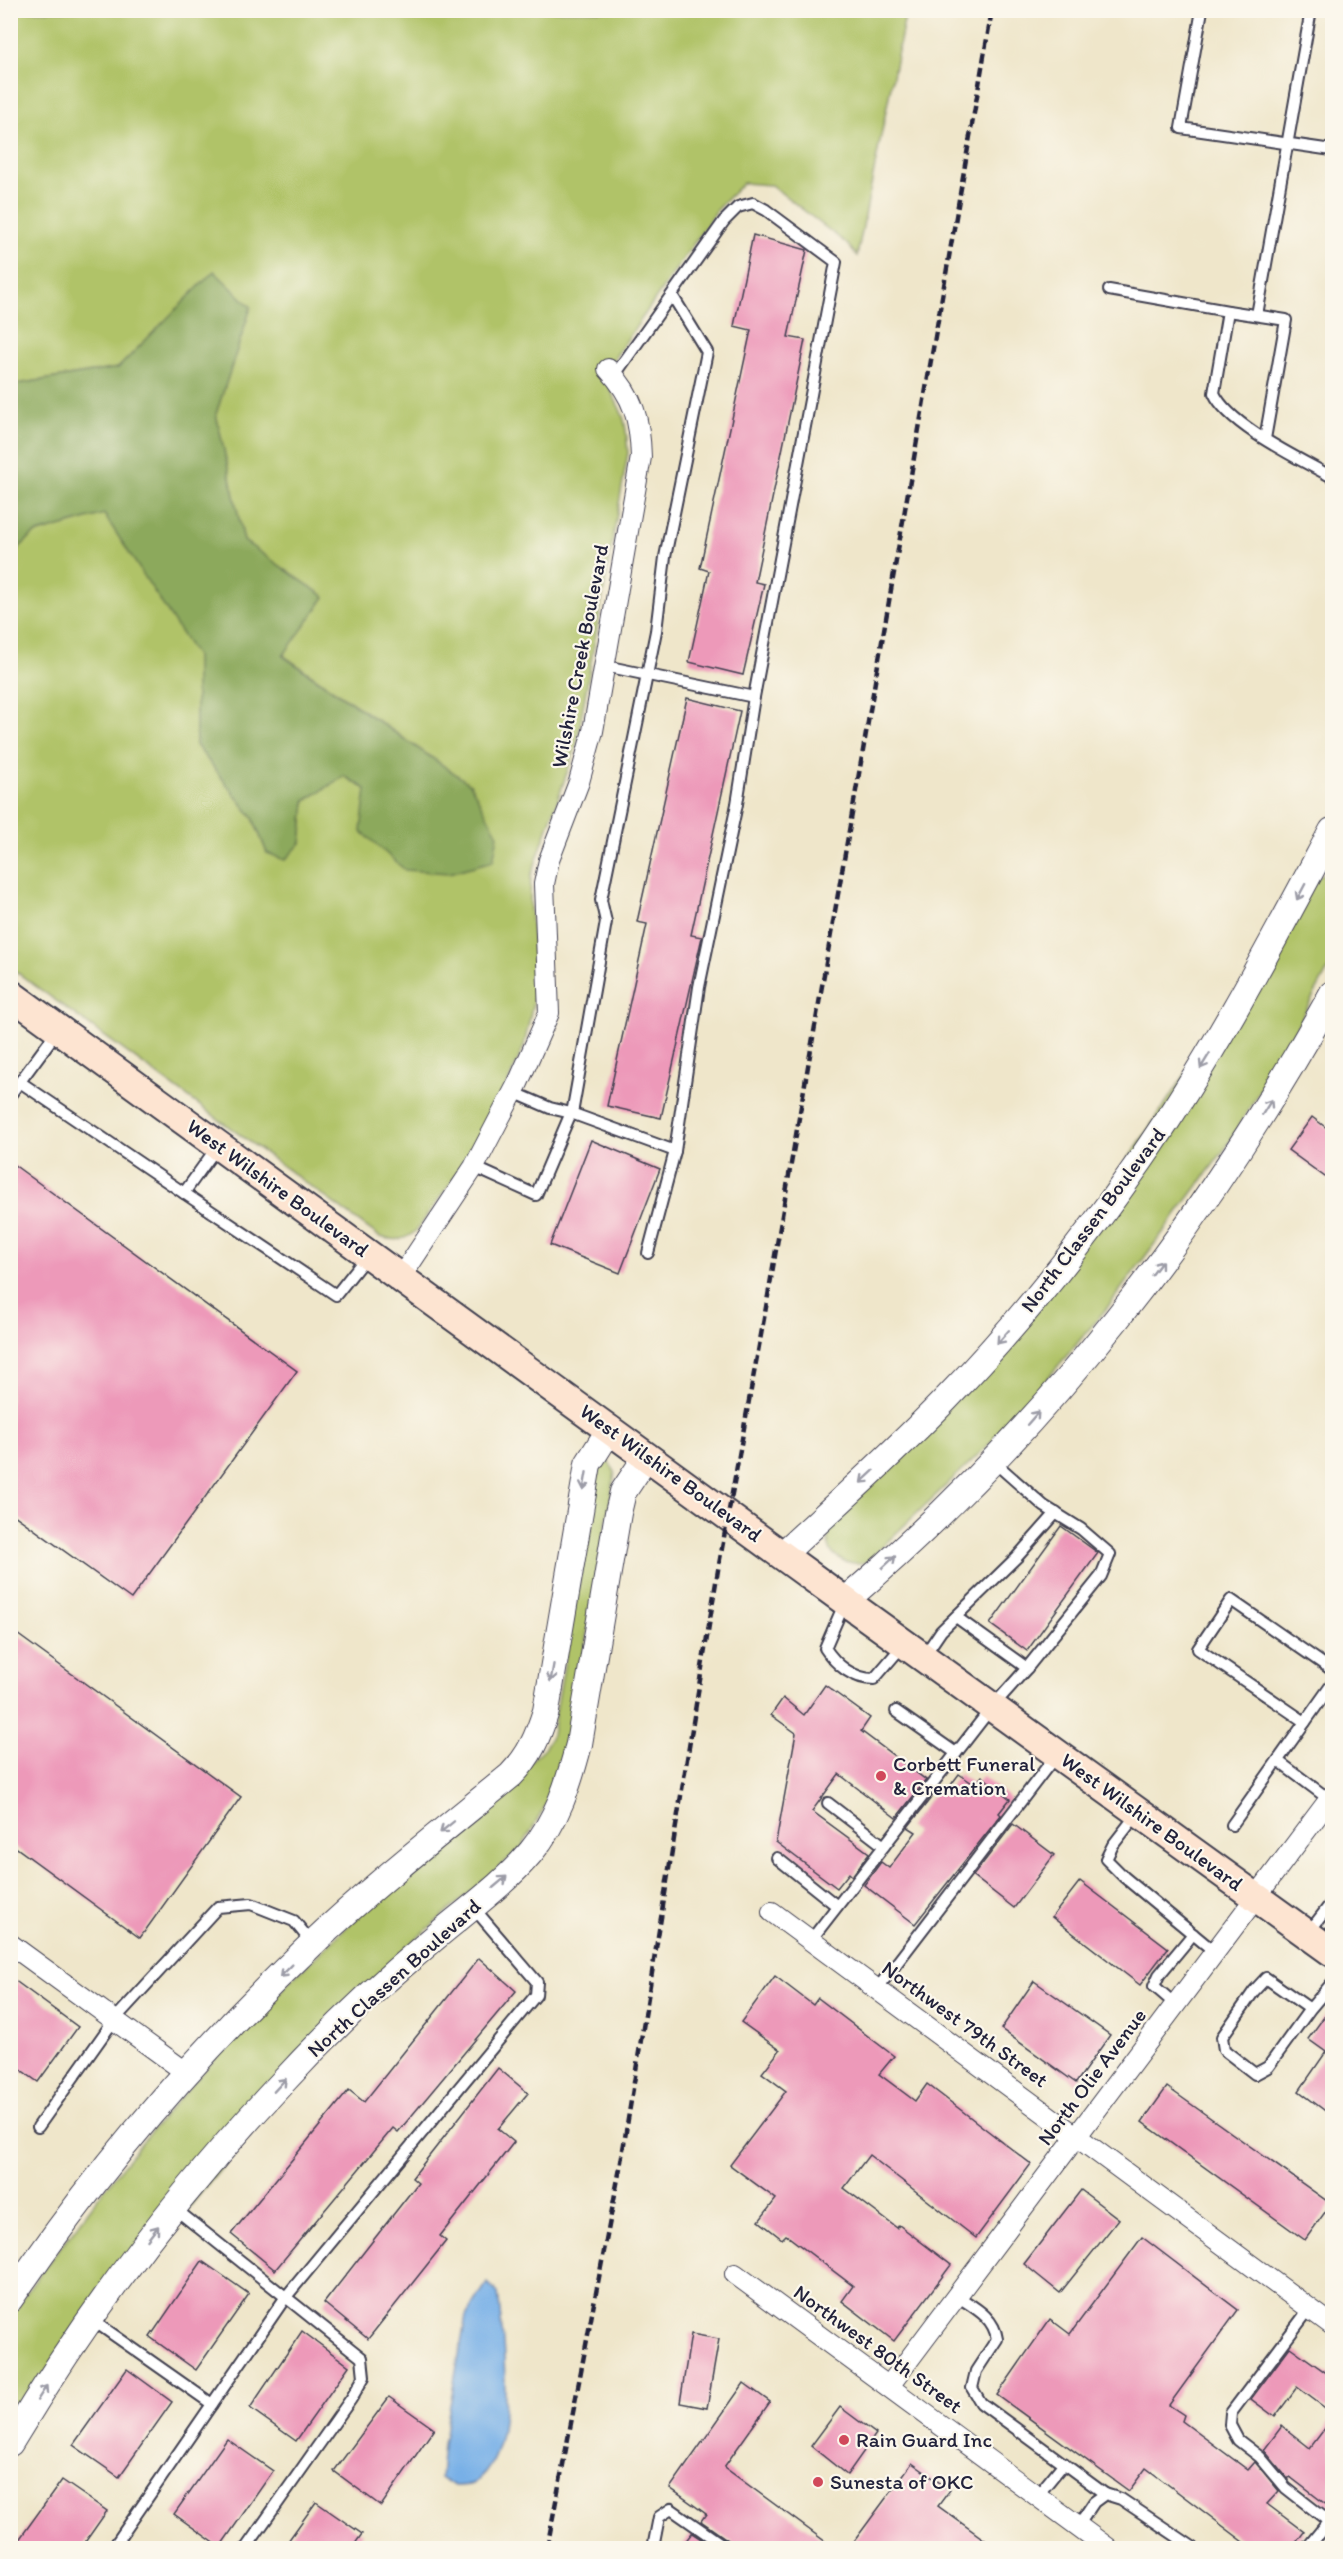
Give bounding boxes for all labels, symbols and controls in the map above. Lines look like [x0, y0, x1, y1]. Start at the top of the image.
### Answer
street label: Wilshire Creek Boulevard [546, 542, 614, 770]
one-way arrow [1294, 882, 1306, 900]
one-way arrow [1198, 1052, 1210, 1069]
one-way arrow [1262, 1099, 1274, 1116]
street label: West Wilshire Boulevard [182, 1113, 374, 1262]
street label: North Classen Boulevard [1015, 1122, 1170, 1317]
one-way arrow [1151, 1260, 1164, 1276]
one-way arrow [996, 1329, 1009, 1345]
street label: West Wilshire Boulevard [575, 1398, 767, 1547]
one-way arrow [1026, 1411, 1040, 1426]
one-way arrow [860, 1470, 875, 1484]
one-way arrow [579, 1471, 590, 1490]
one-way arrow [882, 1555, 897, 1570]
one-way arrow [546, 1663, 557, 1683]
street label: West Wilshire Boulevard [1056, 1747, 1248, 1896]
place label: Corbett Funeral & Cremation [893, 1751, 1035, 1800]
marker: Corbett Funeral & Cremation [874, 1769, 888, 1783]
one-way arrow [439, 1821, 455, 1834]
one-way arrow [492, 1875, 507, 1889]
street label: North Classen Boulevard [302, 1893, 486, 2062]
street label: Northwest 79th Street [877, 1955, 1053, 2092]
one-way arrow [278, 1963, 293, 1978]
street label: North Olie Avenue [1032, 2003, 1151, 2150]
one-way arrow [273, 2078, 287, 2093]
one-way arrow [147, 2226, 160, 2242]
street label: Northwest 80th Street [789, 2279, 968, 2418]
one-way arrow [36, 2385, 48, 2402]
place label: Rain Guard Inc [856, 2427, 992, 2452]
marker: Rain Guard Inc [837, 2433, 851, 2447]
place label: Sunesta of OKC [830, 2469, 974, 2494]
marker: Sunesta of OKC [811, 2475, 825, 2489]

